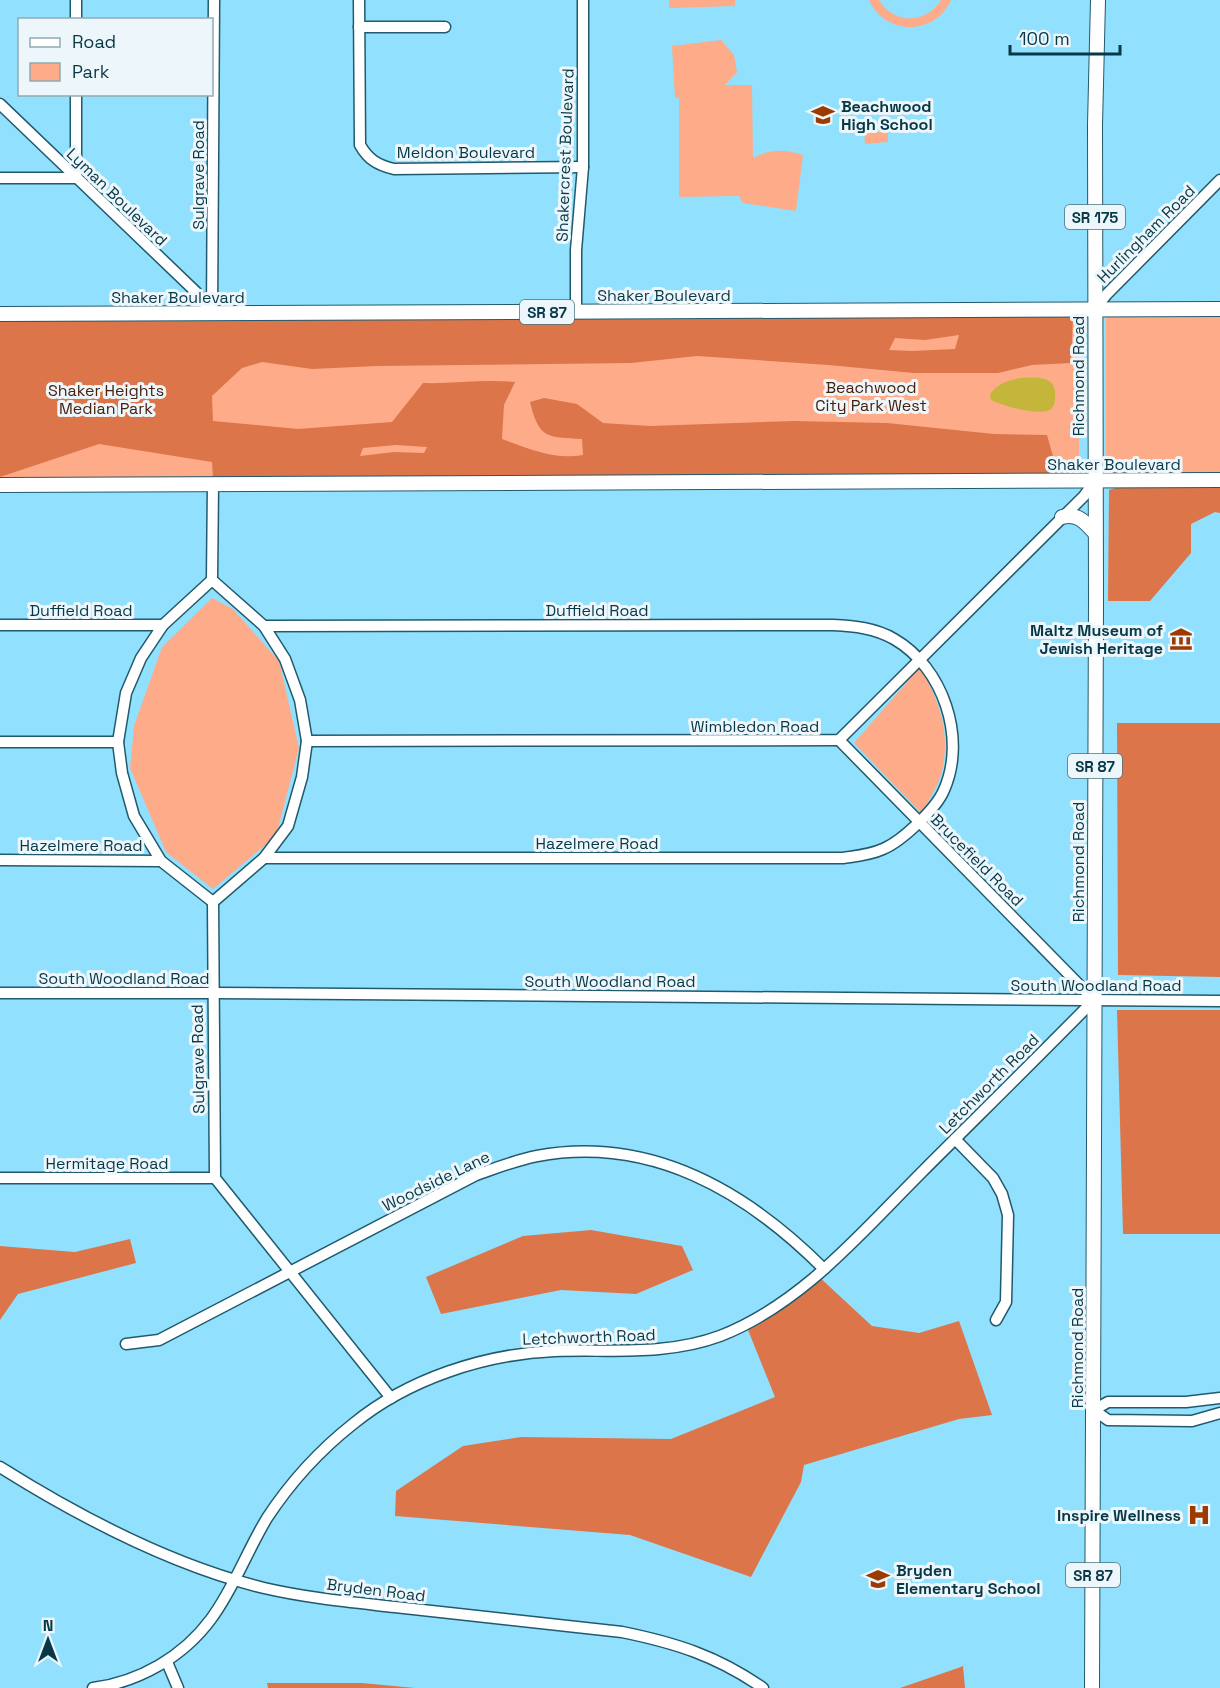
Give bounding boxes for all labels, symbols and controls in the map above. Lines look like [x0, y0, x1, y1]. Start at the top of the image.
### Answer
legend [18, 18, 213, 96]
scale bar [1010, 18, 1120, 56]
text: 100 m [1019, 27, 1070, 50]
text: Road [72, 30, 116, 53]
text: Park [72, 60, 110, 83]
street label: Shakercrest Boulevard [551, 68, 579, 242]
place label: Beachwood High School [841, 96, 933, 135]
school or university icon: Beachwood High School [810, 102, 836, 128]
street label: Sulgrave Road [188, 120, 209, 230]
street label: Meldon Boulevard [397, 142, 535, 163]
street label: Lyman Boulevard [62, 143, 172, 251]
street label: Hurlingham Road [1092, 180, 1200, 288]
road number: SR 175 [1065, 205, 1125, 229]
street label: Shaker Boulevard [597, 285, 731, 306]
street label: Shaker Boulevard [111, 287, 245, 308]
road number: SR 87 [520, 300, 574, 324]
street label: Richmond Road [1068, 316, 1089, 436]
park label: Beachwood City Park West [815, 377, 927, 416]
park label: Shaker Heights Median Park [48, 380, 164, 419]
street label: Shaker Boulevard [1047, 454, 1181, 475]
street label: Duffield Road [29, 600, 133, 621]
street label: Duffield Road [545, 600, 649, 621]
place label: Maltz Museum of Jewish Heritage [1030, 620, 1163, 659]
museum icon: Maltz Museum of Jewish Heritage [1168, 626, 1194, 652]
street label: Wimbledon Road [691, 716, 819, 737]
road number: SR 87 [1068, 754, 1122, 778]
street label: Richmond Road [1068, 802, 1089, 922]
street label: Brucefield Road [926, 809, 1028, 911]
street label: Hazelmere Road [536, 833, 658, 854]
street label: Hazelmere Road [20, 835, 142, 856]
street label: South Woodland Road [38, 968, 210, 989]
street label: South Woodland Road [524, 971, 696, 992]
street label: South Woodland Road [1010, 975, 1182, 996]
street label: Sulgrave Road [187, 1004, 209, 1114]
street label: Letchworth Road [934, 1029, 1044, 1139]
street label: Woodside Lane [379, 1146, 493, 1216]
street label: Hermitage Road [45, 1153, 169, 1174]
street label: Richmond Road [1067, 1288, 1088, 1408]
street label: Letchworth Road [522, 1324, 656, 1350]
hospital icon: Inspire Wellness [1186, 1502, 1212, 1528]
place label: Inspire Wellness [1057, 1505, 1181, 1526]
place label: Bryden Elementary School [896, 1560, 1040, 1599]
road number: SR 87 [1066, 1563, 1120, 1587]
school or university icon: Bryden Elementary School [865, 1566, 891, 1592]
street label: Bryden Road [325, 1574, 427, 1606]
north arrow [18, 1610, 78, 1670]
text: N [43, 1615, 53, 1636]

